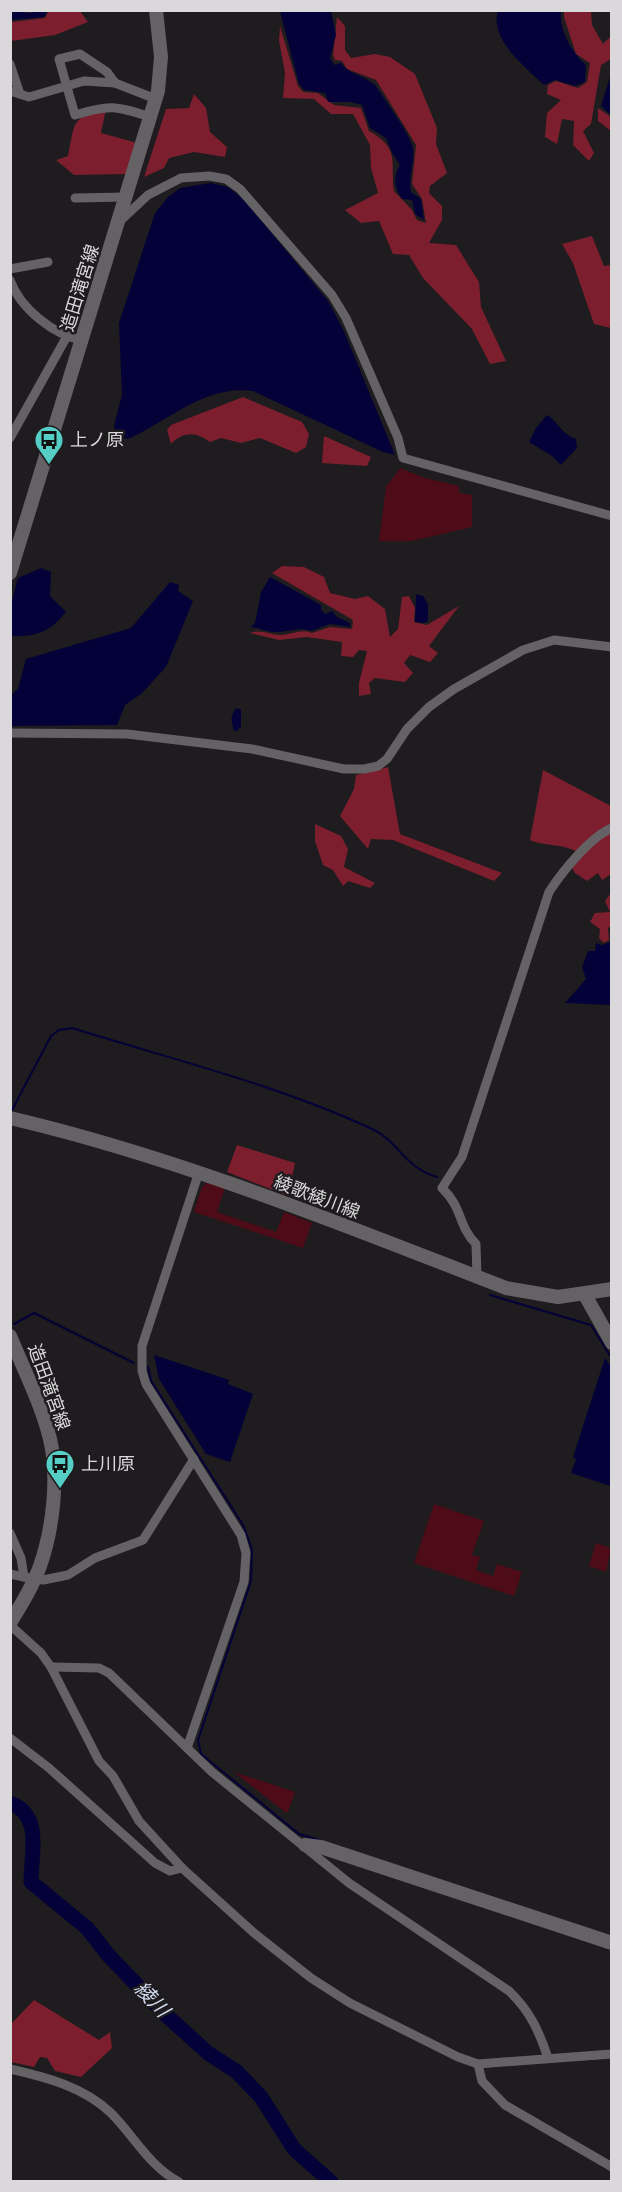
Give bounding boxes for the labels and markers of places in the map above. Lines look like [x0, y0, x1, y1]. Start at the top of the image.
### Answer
bus stop icon: 上ノ原 [33, 424, 65, 466]
place label: 上ノ原 [70, 429, 124, 451]
bus stop icon: 上川原 [44, 1448, 76, 1490]
place label: 上川原 [81, 1453, 135, 1475]

